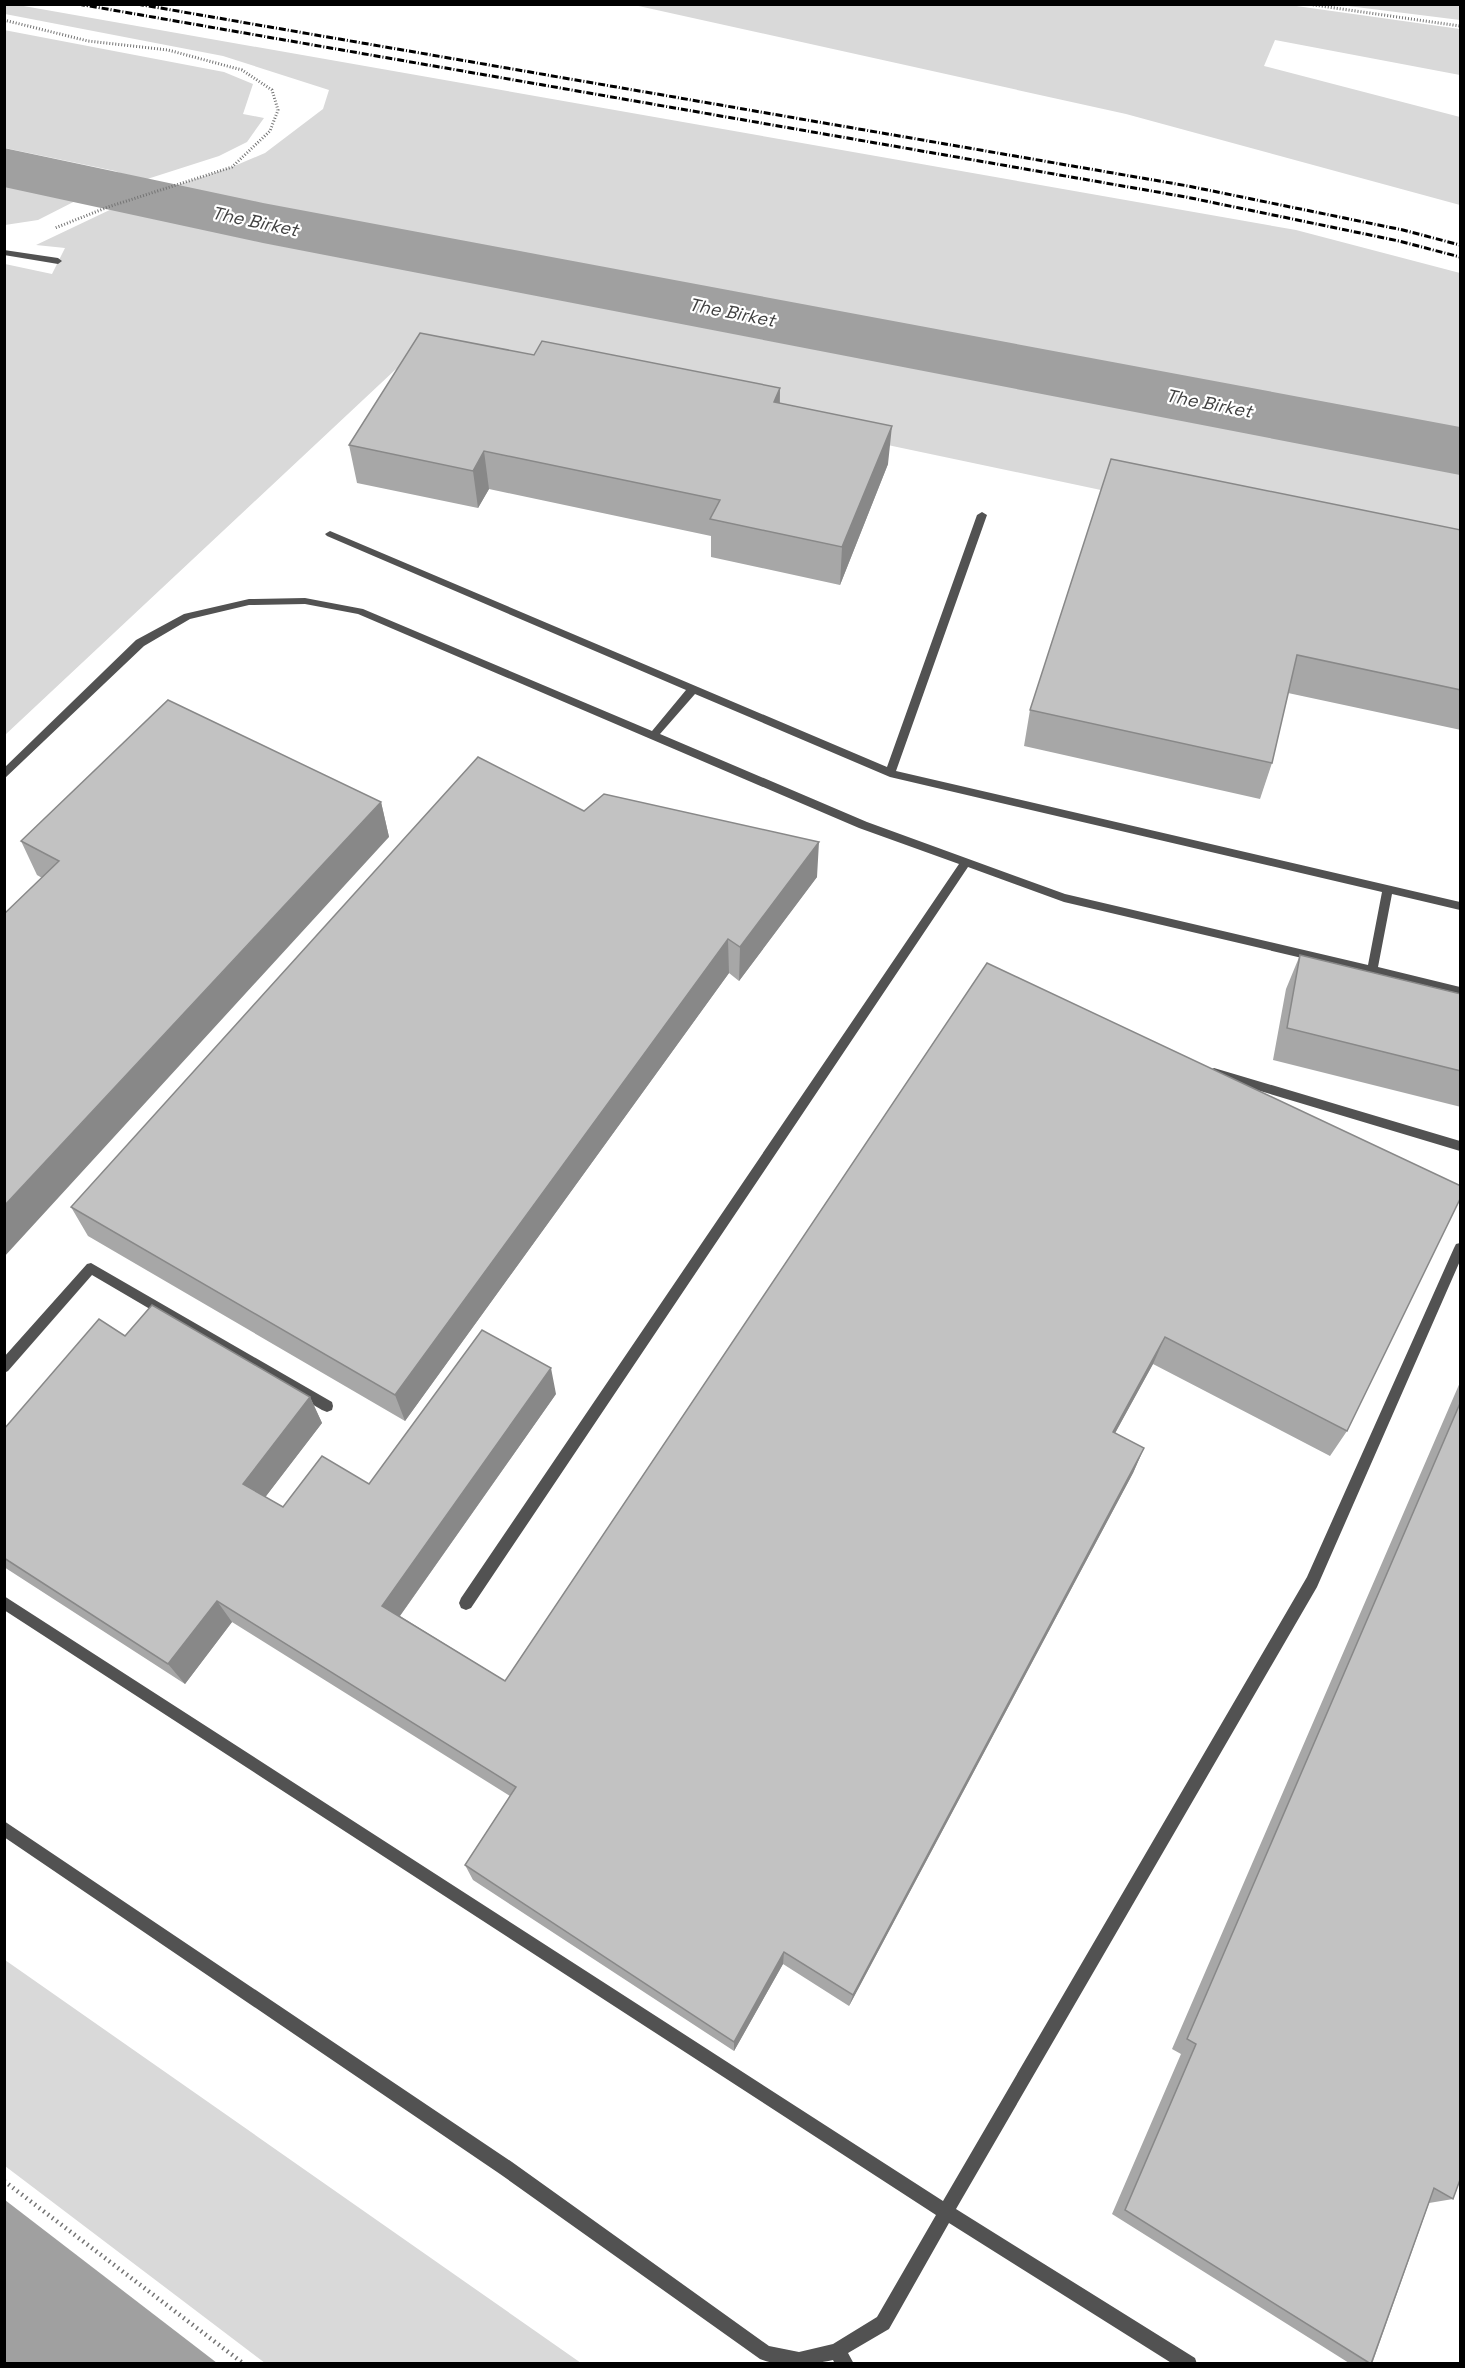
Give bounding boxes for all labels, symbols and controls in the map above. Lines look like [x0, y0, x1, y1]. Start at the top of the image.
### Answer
water label: The Birket [210, 201, 302, 242]
water label: The Birket [687, 292, 779, 332]
water label: The Birket [1164, 383, 1256, 423]

